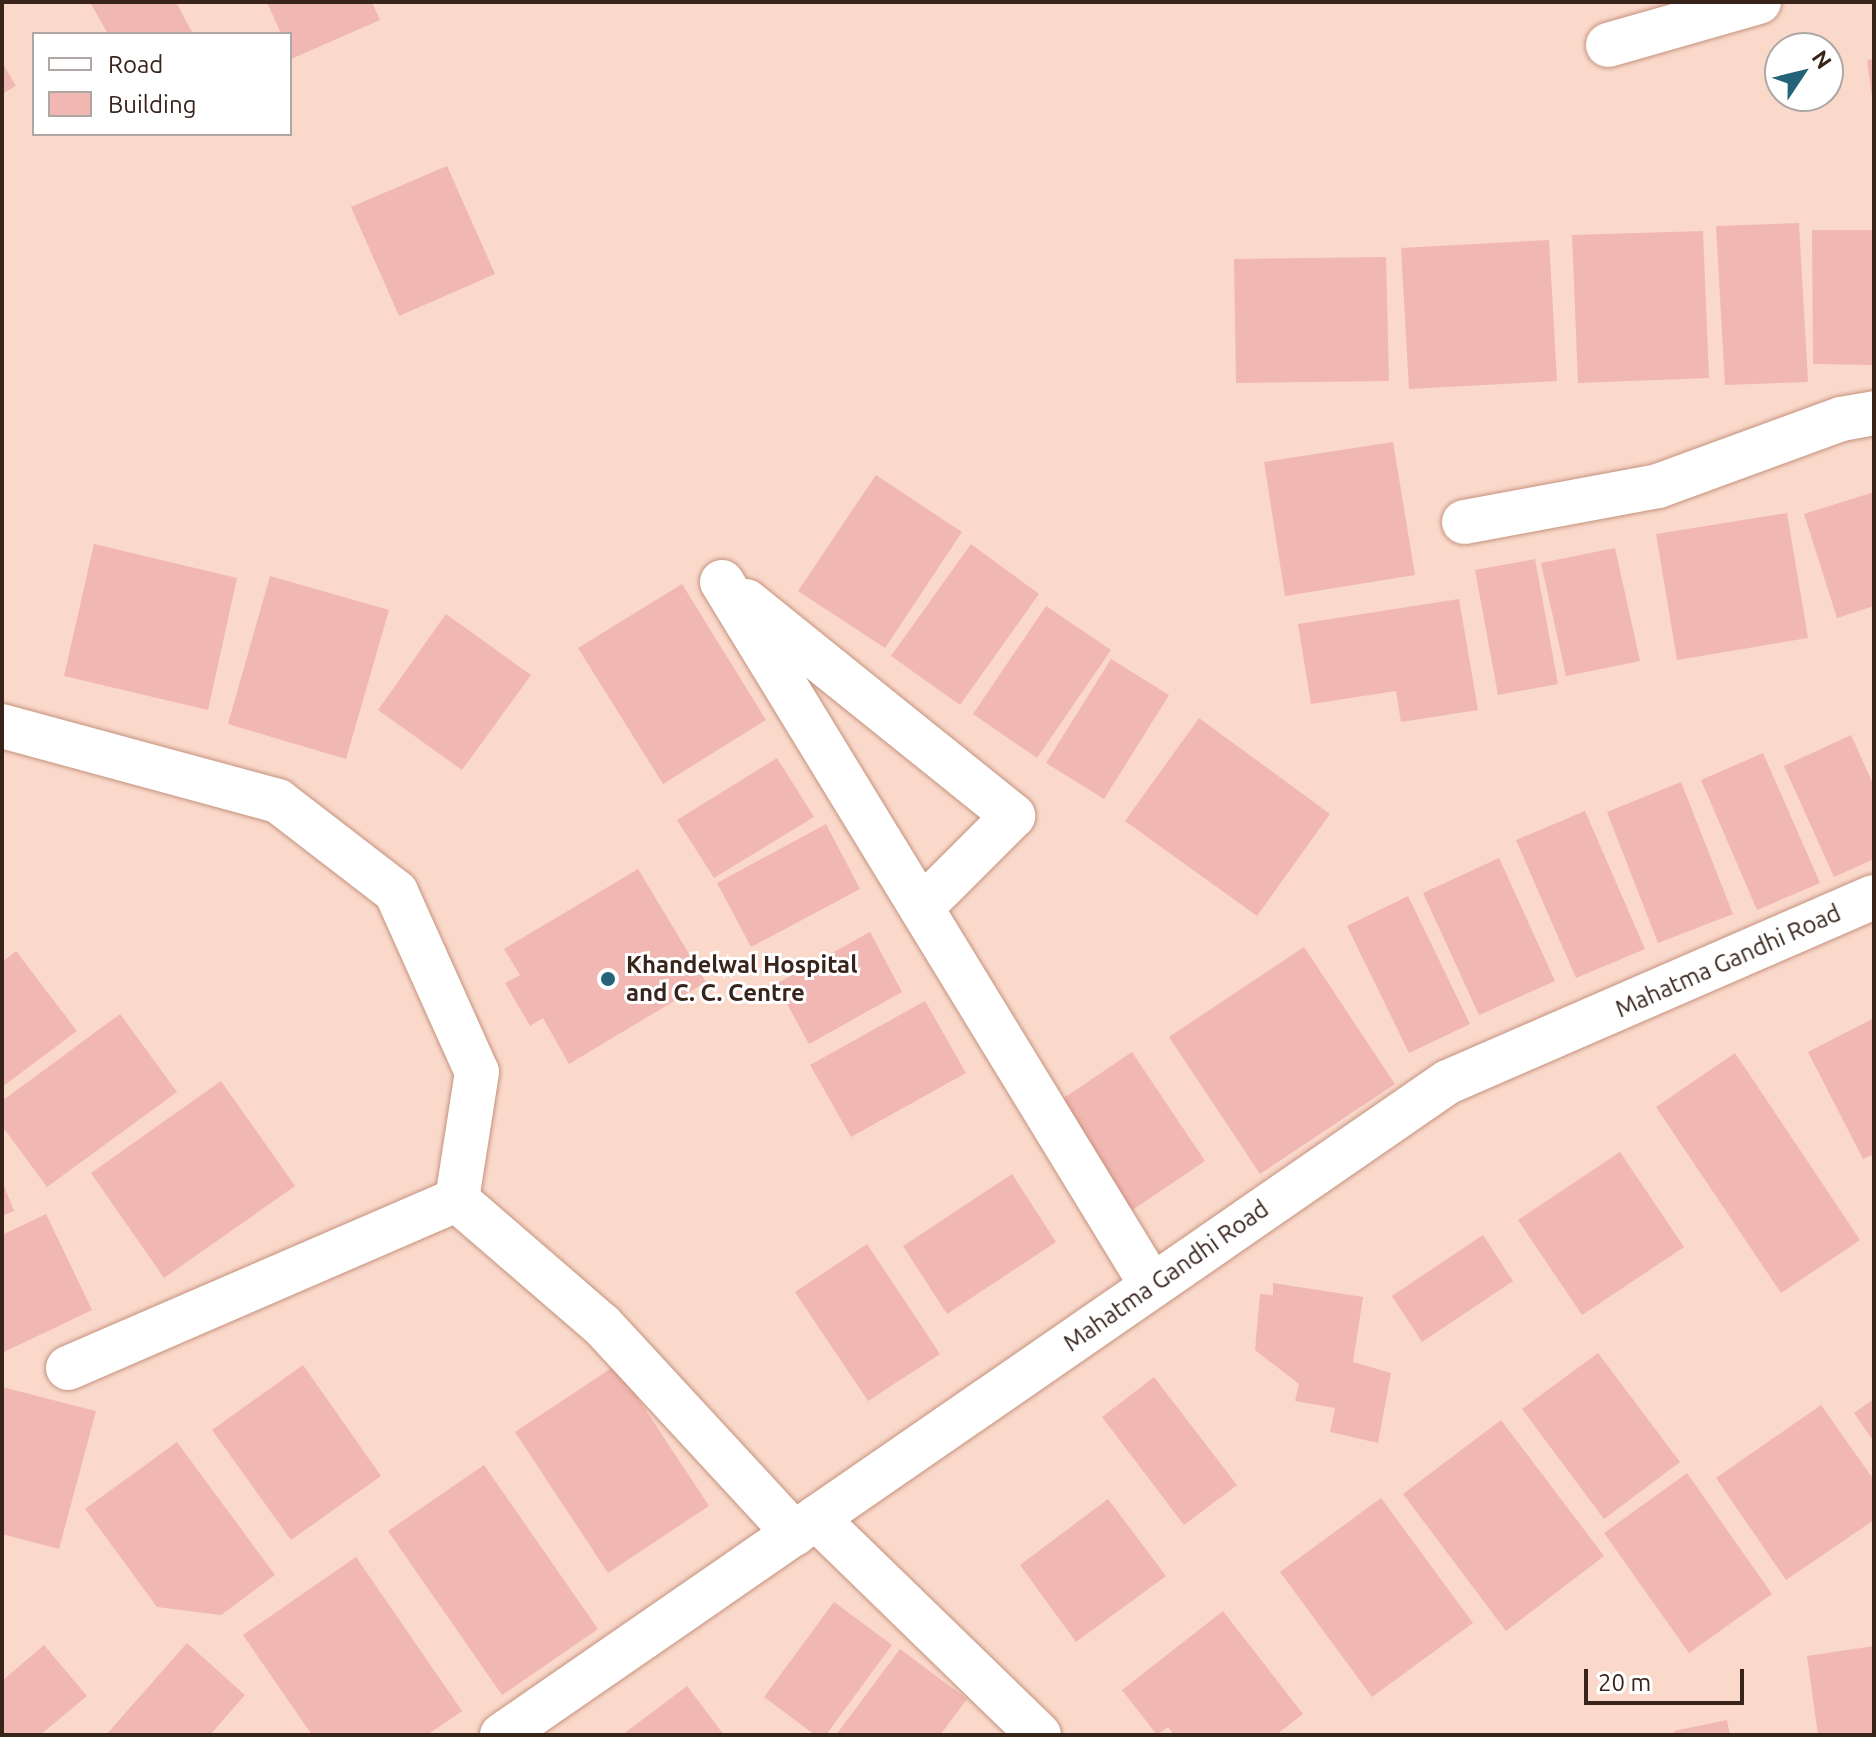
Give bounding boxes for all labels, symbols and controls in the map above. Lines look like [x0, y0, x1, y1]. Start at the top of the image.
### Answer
legend [32, 32, 292, 136]
north arrow [1764, 32, 1844, 112]
text: N [1807, 45, 1837, 73]
text: Road [108, 51, 163, 78]
text: Building [108, 91, 196, 118]
street label: Mahatma Gandhi Road [1611, 898, 1845, 1024]
place label: Khandelwal Hospital and C. C. Centre [626, 951, 857, 1007]
marker: Khandelwal Hospital and C. C. Centre [597, 968, 619, 990]
street label: Mahatma Gandhi Road [1058, 1194, 1274, 1358]
scale bar [1588, 1653, 1748, 1703]
text: 20 m [1598, 1669, 1651, 1696]

